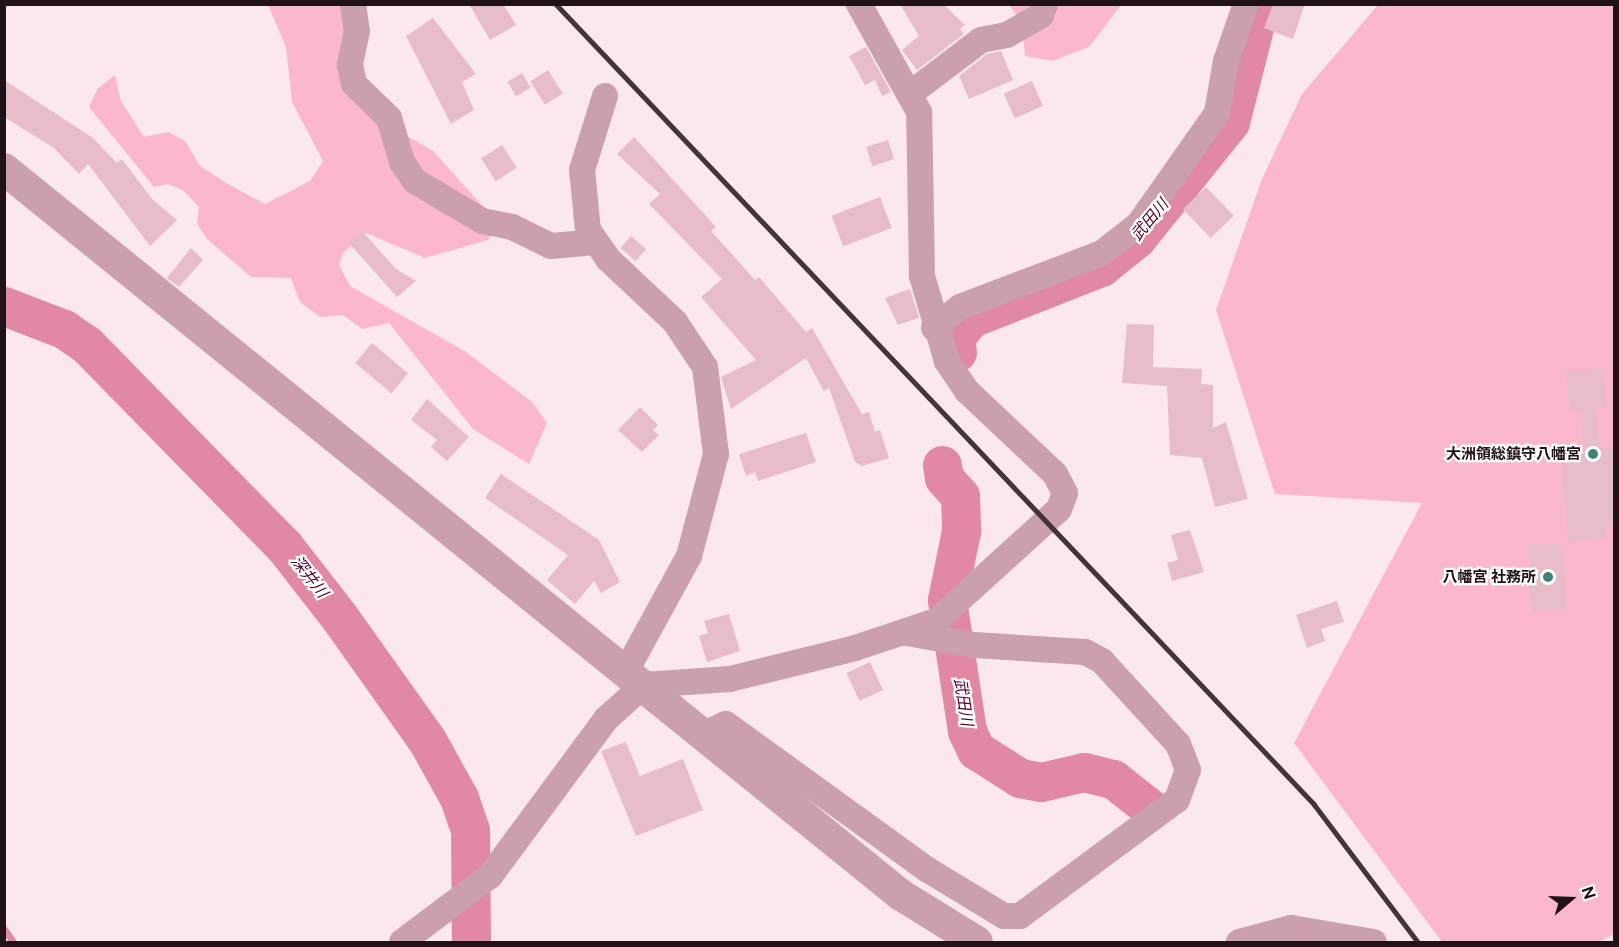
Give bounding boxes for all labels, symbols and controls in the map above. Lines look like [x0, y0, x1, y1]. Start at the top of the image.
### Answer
water label: 武田川 [1127, 195, 1173, 245]
place label: 大洲領総鎮守八幡宮 [1446, 445, 1581, 463]
marker: 大洲領総鎮守八幡宮 [1586, 447, 1600, 461]
water label: 深井川 [287, 552, 331, 602]
place label: 八幡宮 社務所 [1443, 568, 1536, 586]
marker: 八幡宮 社務所 [1541, 570, 1555, 584]
water label: 武田川 [950, 677, 976, 727]
north arrow [1541, 869, 1601, 929]
text: N [1577, 884, 1600, 902]

